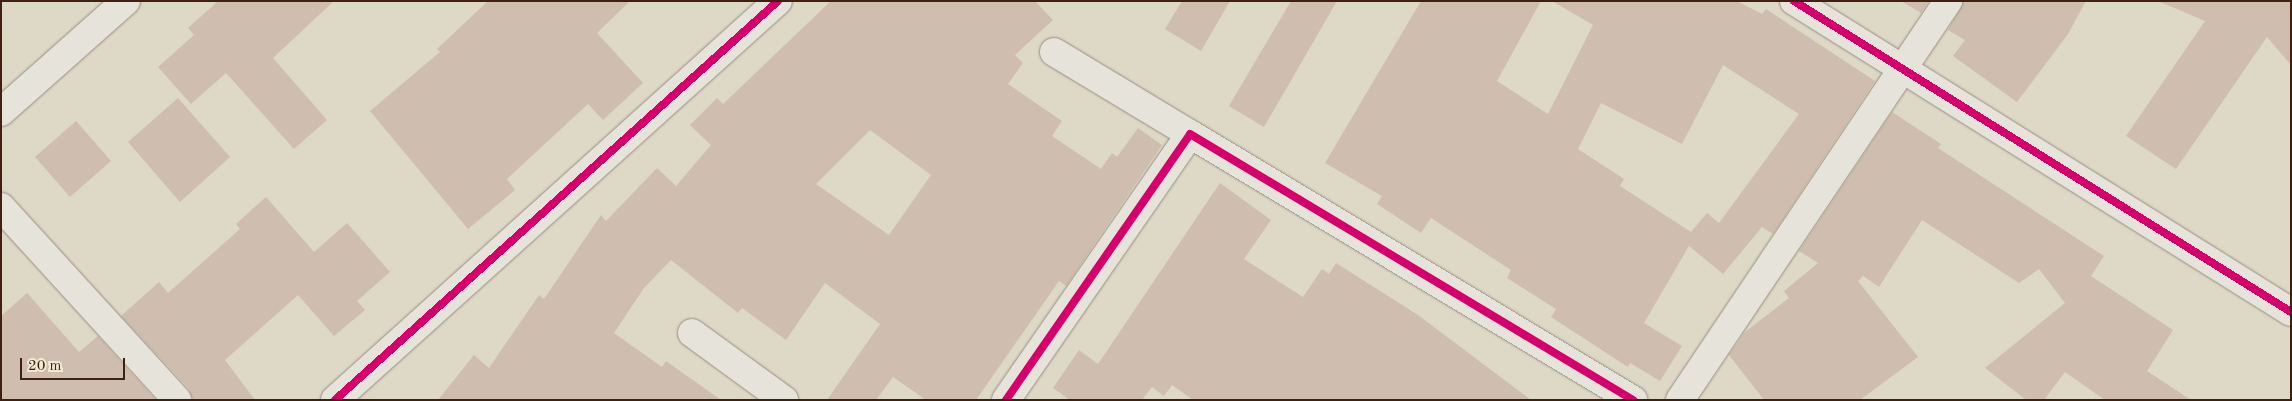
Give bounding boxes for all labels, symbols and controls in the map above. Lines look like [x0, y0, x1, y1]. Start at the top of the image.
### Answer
scale bar [22, 348, 128, 380]
text: 20 m [28, 359, 62, 374]

